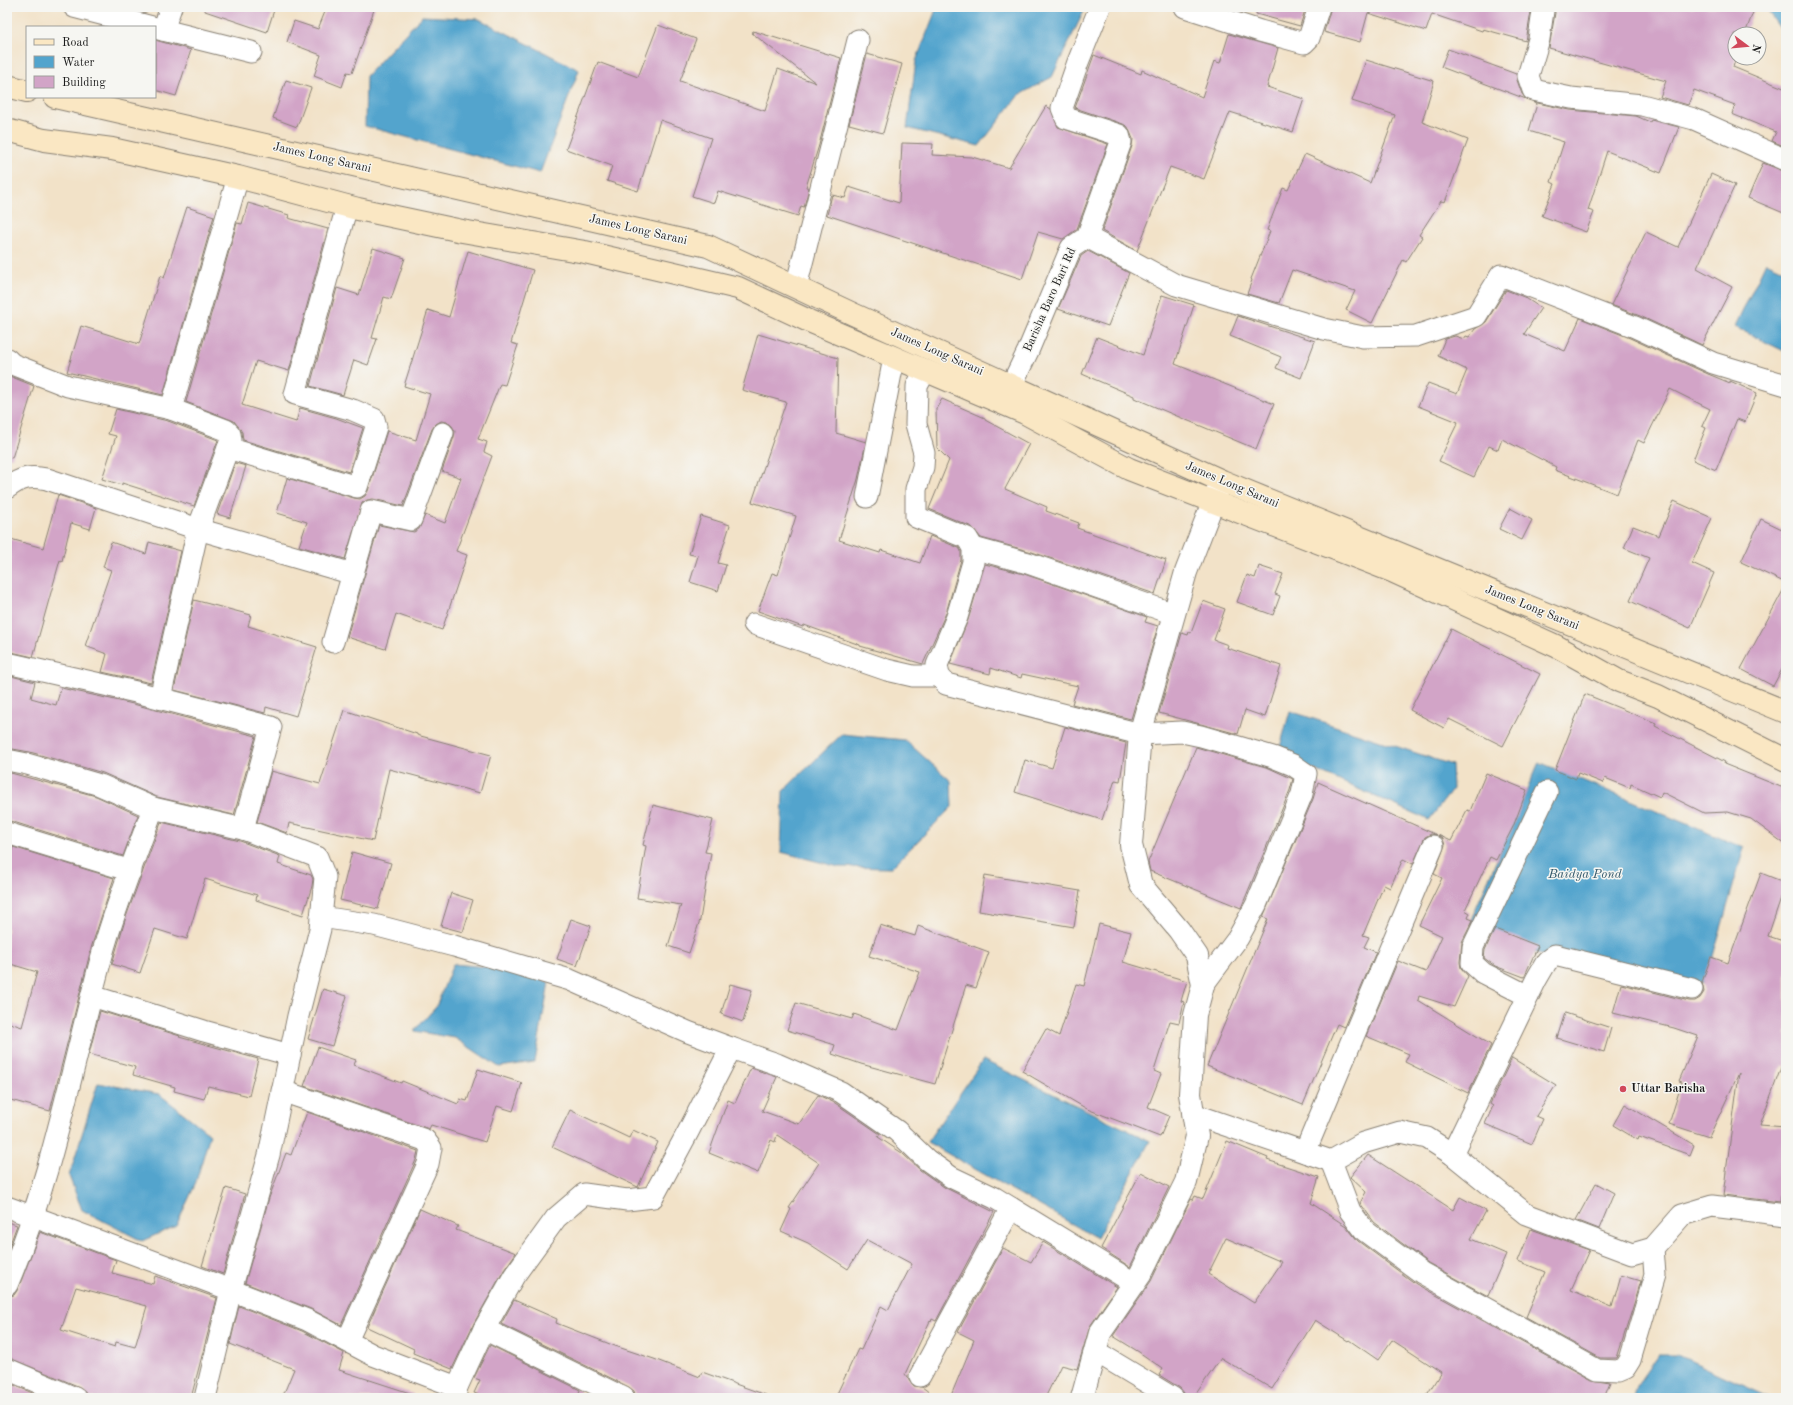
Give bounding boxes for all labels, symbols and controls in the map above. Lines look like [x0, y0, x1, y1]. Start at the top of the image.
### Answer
legend [26, 26, 156, 98]
north arrow [1727, 26, 1767, 66]
text: Road [62, 37, 89, 49]
text: N [1749, 43, 1762, 54]
text: Water [62, 57, 95, 69]
text: Building [62, 77, 106, 89]
street label: James Long Sarani [272, 141, 372, 175]
street label: James Long Sarani [588, 213, 688, 247]
street label: Barisha Baro Bari Rd [1022, 246, 1078, 354]
street label: James Long Sarani [889, 326, 985, 378]
street label: James Long Sarani [1184, 460, 1280, 510]
street label: James Long Sarani [1483, 584, 1581, 632]
water label: Baidya Pond [1547, 868, 1622, 881]
place label: Uttar Barisha [1631, 1083, 1705, 1095]
marker: Uttar Barisha [1618, 1084, 1628, 1094]

